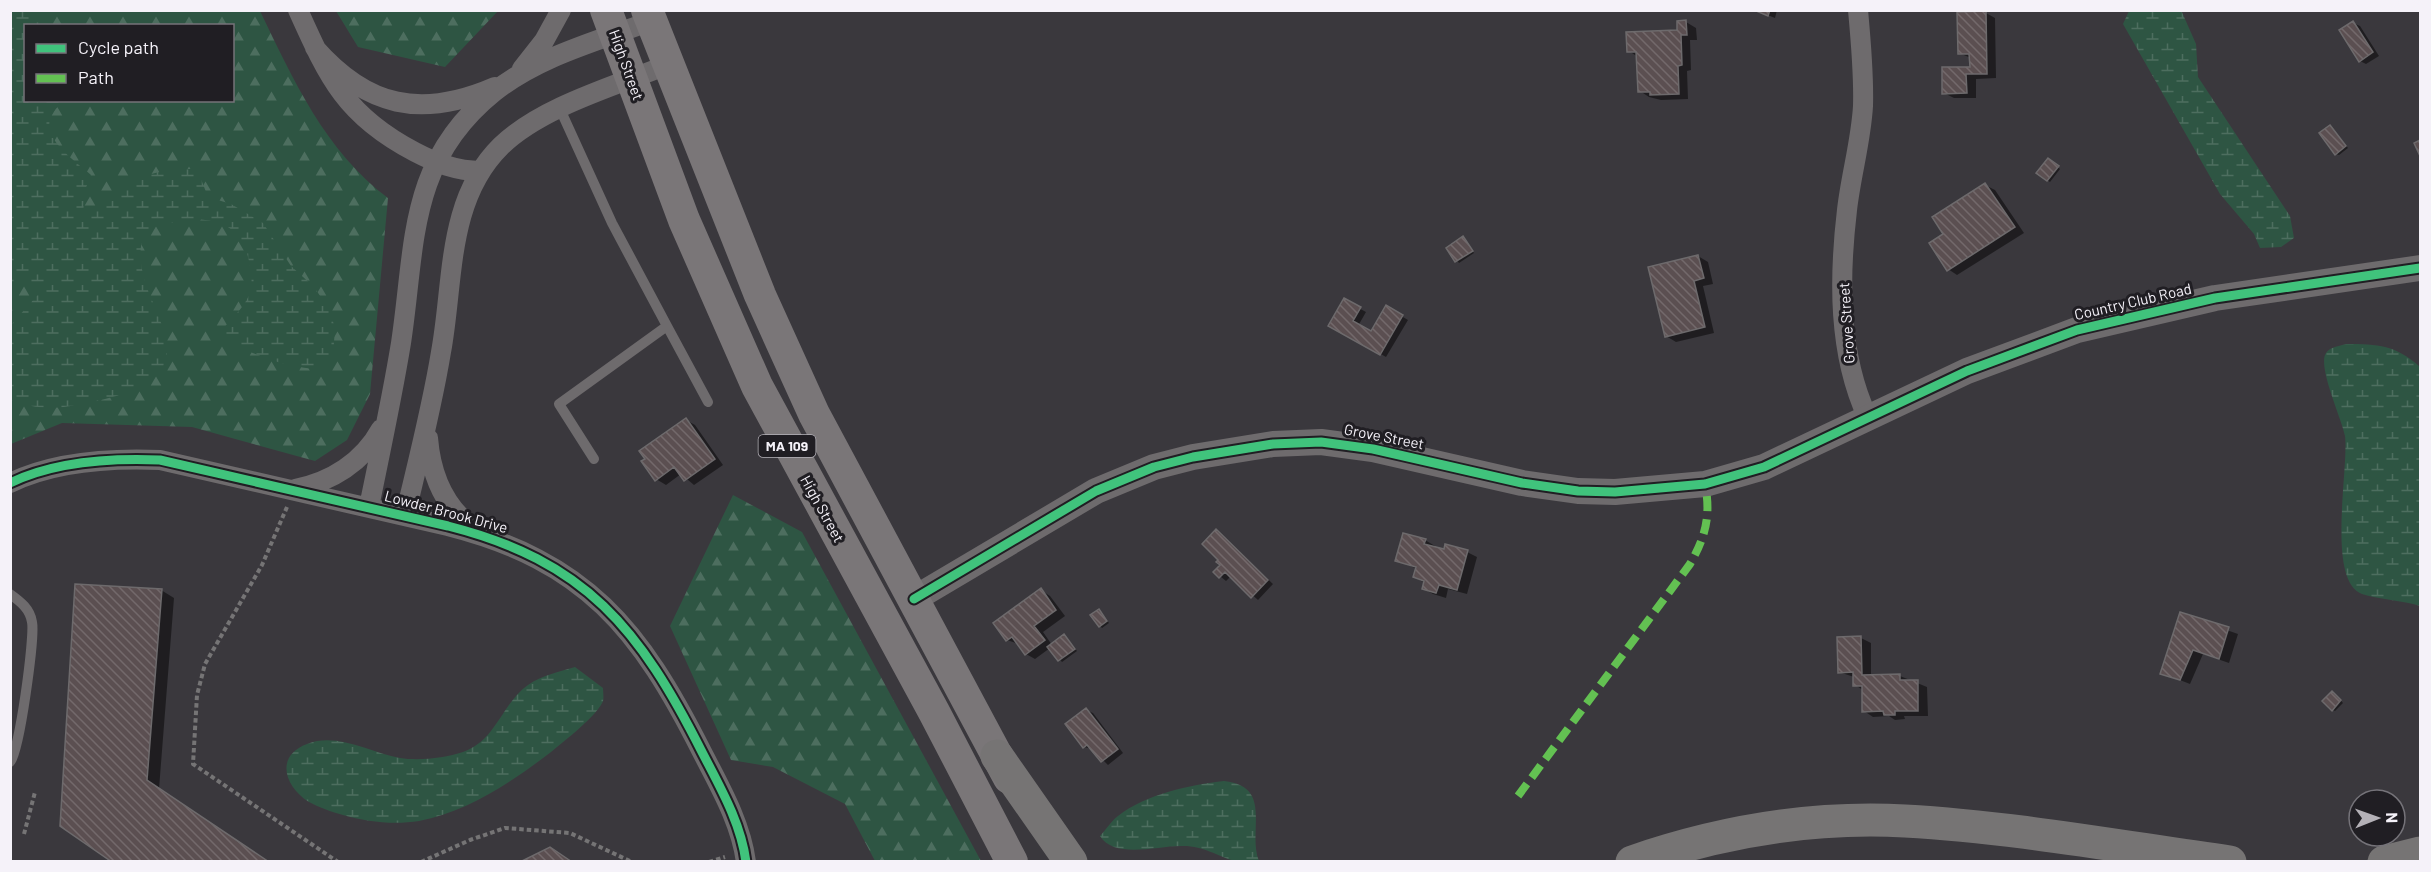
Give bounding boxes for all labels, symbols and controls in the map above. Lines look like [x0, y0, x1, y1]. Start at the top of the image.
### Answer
legend [24, 24, 234, 102]
street label: High Street [606, 27, 648, 102]
text: Cycle path [78, 36, 159, 58]
text: Path [78, 66, 114, 88]
street label: Country Club Road [2072, 279, 2193, 323]
street label: Grove Street [1834, 282, 1858, 364]
street label: Grove Street [1343, 419, 1426, 453]
road number: MA 109 [758, 435, 816, 457]
street label: High Street [797, 472, 849, 545]
street label: Lowder Brook Drive [383, 486, 510, 536]
north arrow [2347, 788, 2407, 848]
text: N [2383, 812, 2402, 823]

